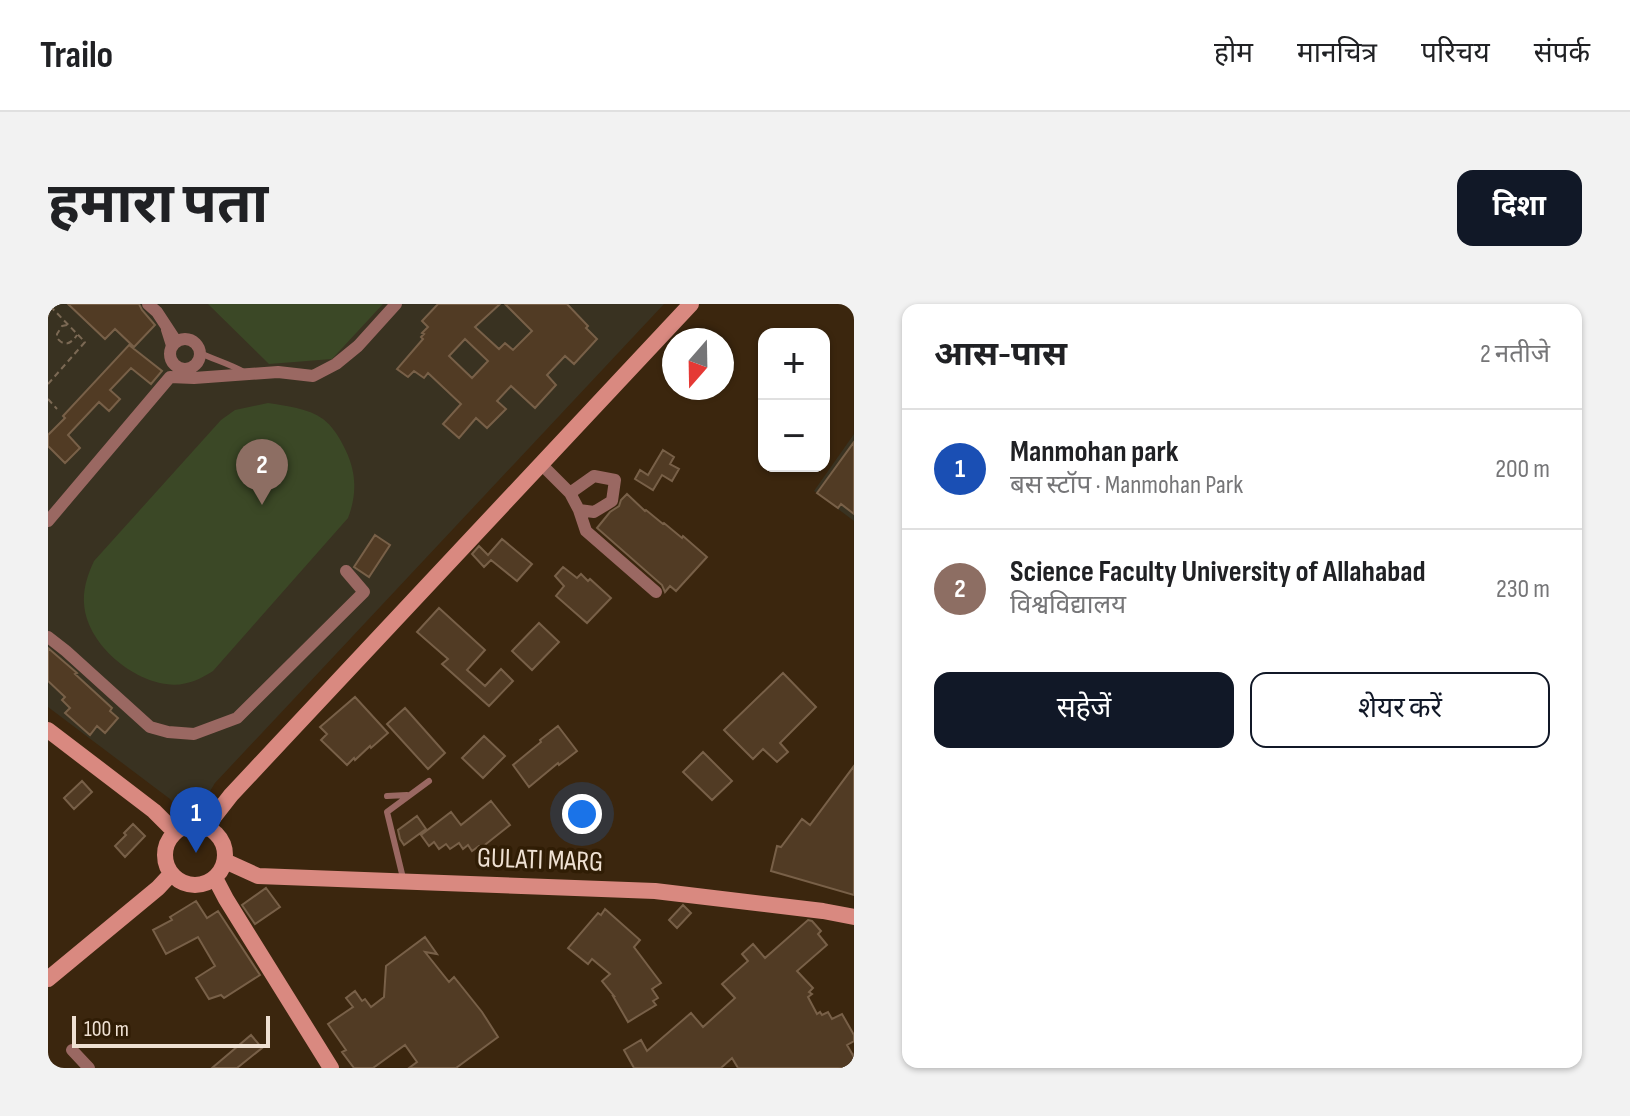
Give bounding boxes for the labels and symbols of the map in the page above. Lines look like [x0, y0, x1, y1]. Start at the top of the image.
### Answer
north arrow [662, 328, 734, 400]
pin: 2 [236, 439, 288, 505]
pin: 1 [170, 787, 222, 853]
your location [562, 794, 602, 834]
street label: GULATI MARG [476, 841, 604, 879]
scale bar [72, 1012, 270, 1048]

